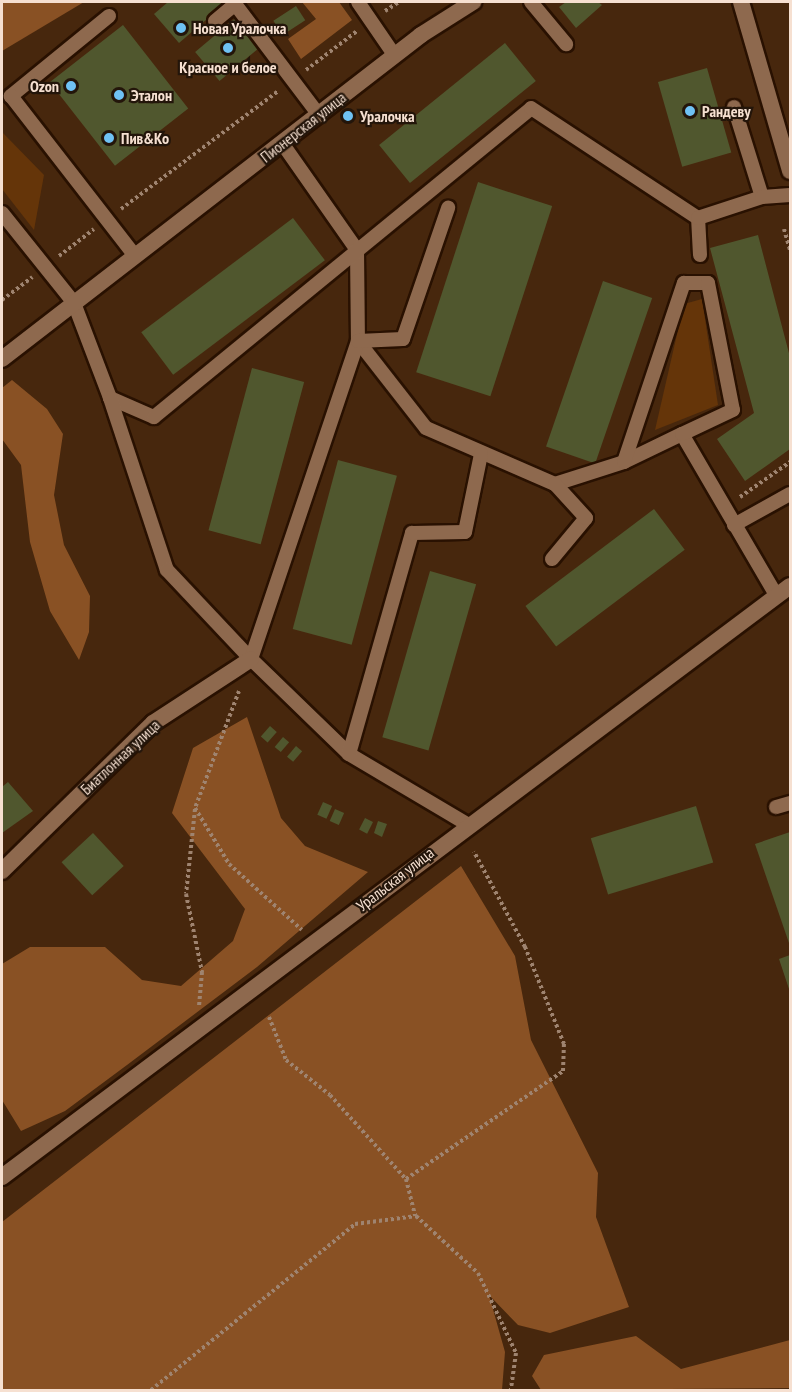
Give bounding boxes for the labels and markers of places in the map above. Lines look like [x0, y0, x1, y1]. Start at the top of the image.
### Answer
place label: Новая Уралочка [193, 18, 287, 38]
marker: Новая Уралочка [174, 21, 188, 35]
marker: Красное и белое [221, 41, 235, 55]
place label: Красное и белое [179, 57, 277, 77]
place label: Ozon [30, 76, 59, 96]
marker: Ozon [64, 79, 78, 93]
place label: Эталон [131, 85, 172, 105]
marker: Эталон [112, 88, 126, 102]
place label: Рандеву [702, 101, 751, 121]
marker: Рандеву [683, 104, 697, 118]
place label: Уралочка [360, 106, 415, 126]
marker: Уралочка [341, 109, 355, 123]
place label: Пив&Ко [121, 128, 169, 148]
marker: Пив&Ко [102, 131, 116, 145]

